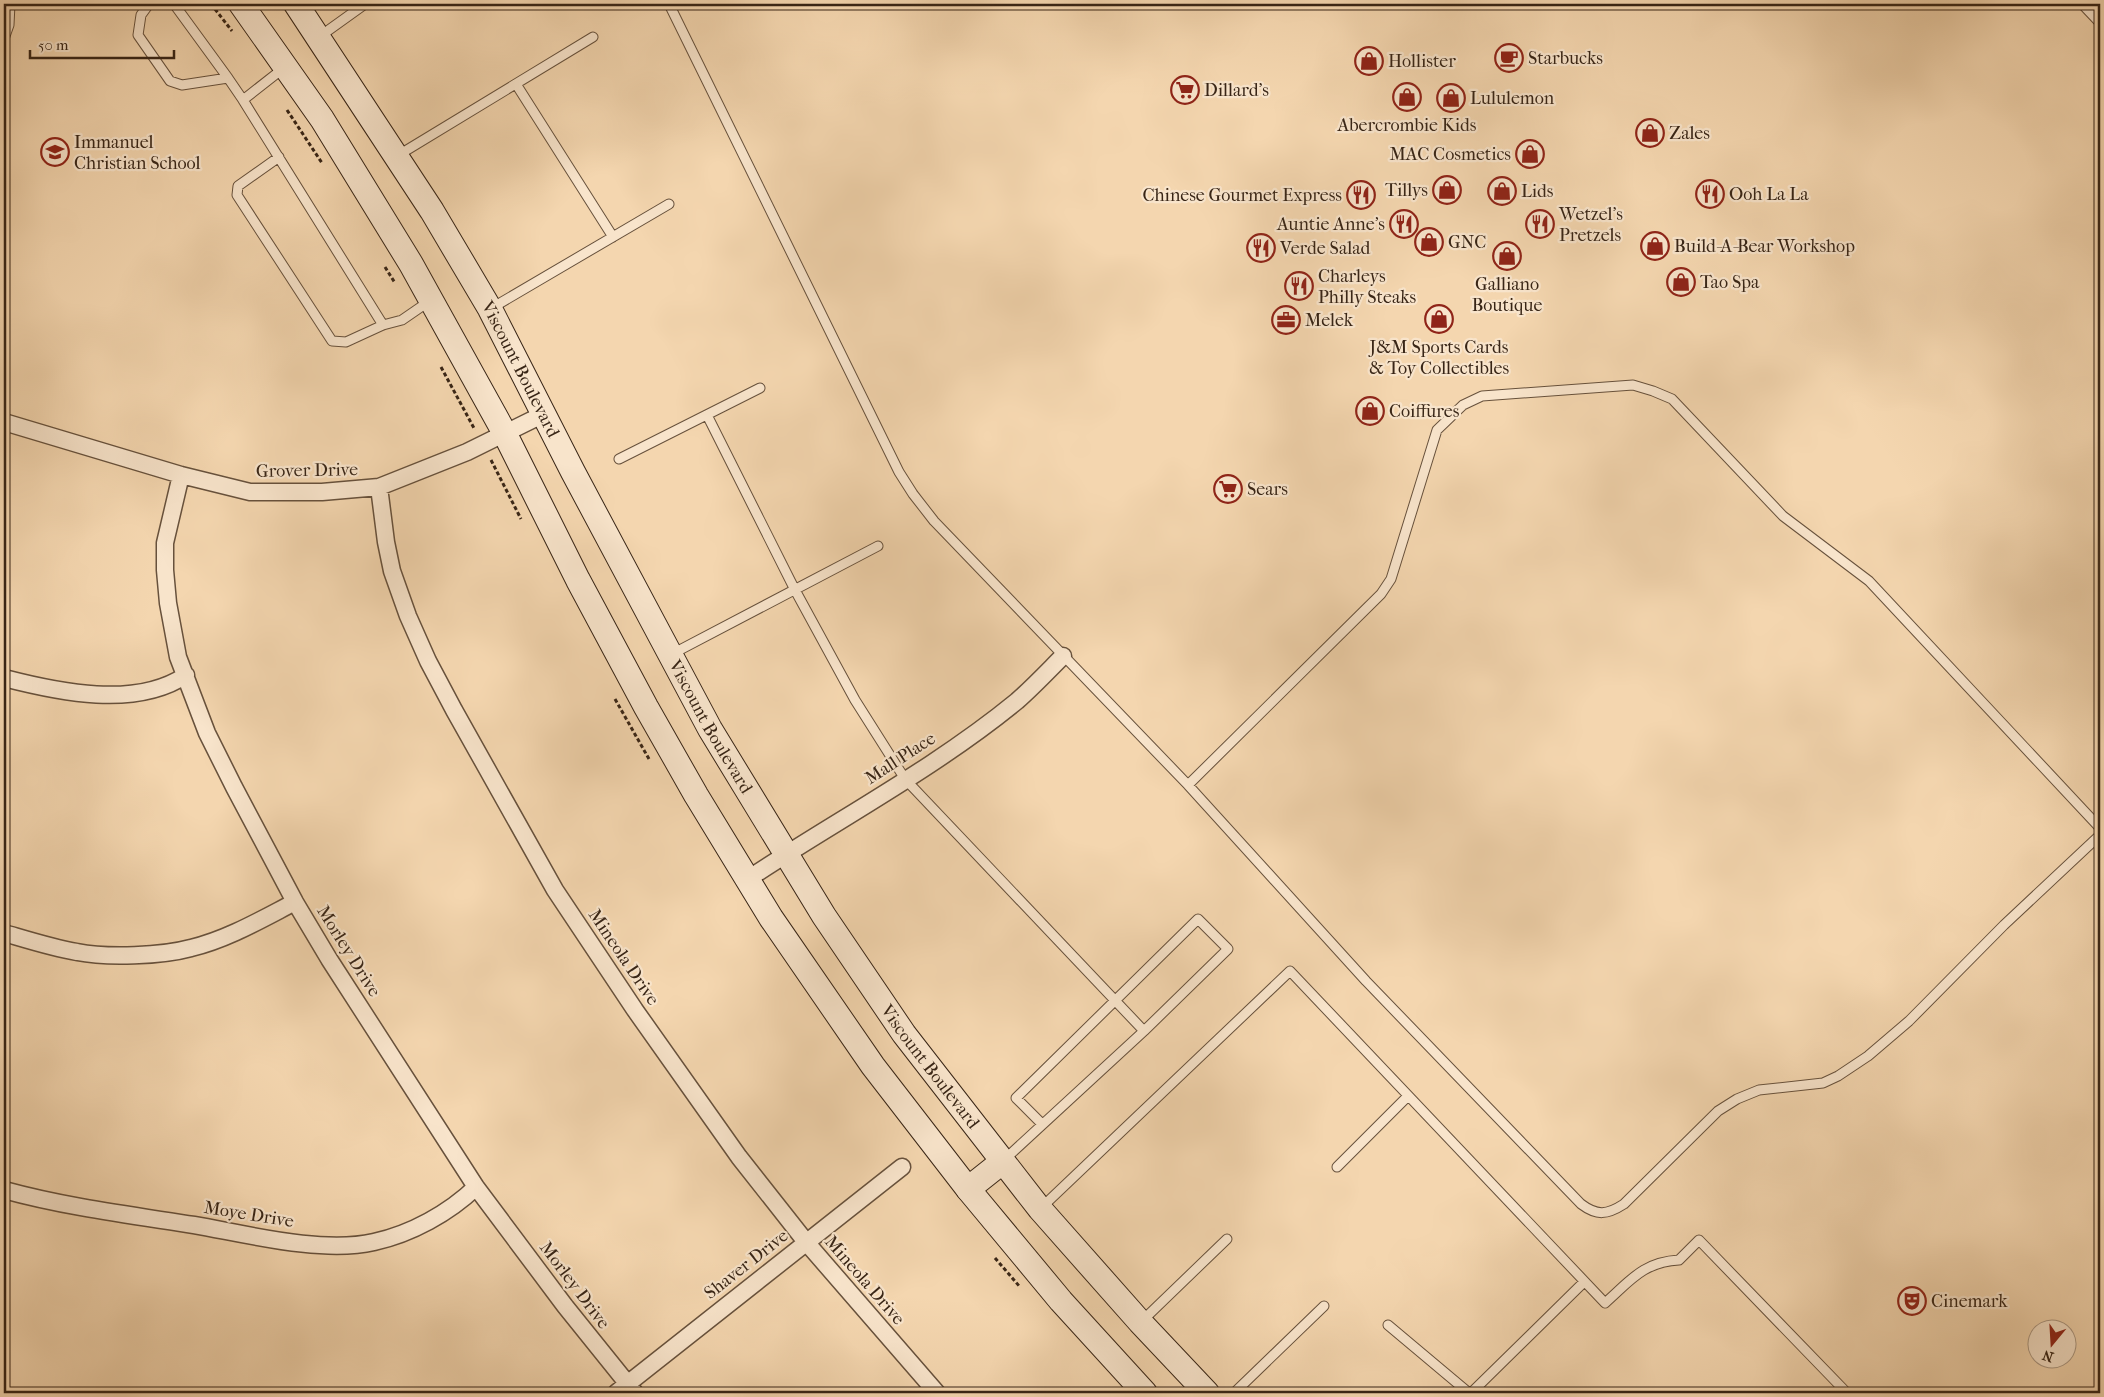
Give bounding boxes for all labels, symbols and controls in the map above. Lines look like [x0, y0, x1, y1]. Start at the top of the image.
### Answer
scale bar [30, 28, 174, 60]
text: 50 m [38, 36, 69, 54]
cafe icon: Starbucks [1494, 43, 1524, 73]
shop icon: Hollister [1354, 46, 1384, 76]
place label: Starbucks [1528, 48, 1603, 69]
place label: Hollister [1388, 51, 1456, 72]
supermarket icon: Dillard's [1170, 75, 1200, 105]
place label: Dillard's [1204, 80, 1269, 101]
shop icon: Abercrombie Kids [1392, 82, 1422, 112]
shop icon: Lululemon [1436, 83, 1466, 113]
place label: Lululemon [1470, 88, 1555, 109]
place label: Abercrombie Kids [1337, 115, 1477, 136]
shop icon: Zales [1635, 118, 1665, 148]
place label: Zales [1669, 123, 1710, 144]
place label: Immanuel Christian School [74, 132, 201, 174]
school or university icon: Immanuel Christian School [40, 137, 70, 167]
shop icon: MAC Cosmetics [1515, 139, 1545, 169]
place label: MAC Cosmetics [1389, 144, 1511, 165]
shop icon: Tillys [1432, 175, 1462, 205]
shop icon: Lids [1487, 176, 1517, 206]
restaurant icon: Ooh La La [1695, 179, 1725, 209]
restaurant icon: Chinese Gourmet Express [1346, 180, 1376, 210]
place label: Tillys [1385, 180, 1428, 201]
place label: Lids [1521, 181, 1554, 202]
place label: Ooh La La [1729, 184, 1809, 205]
place label: Chinese Gourmet Express [1142, 185, 1342, 206]
place label: Wetzel's Pretzels [1558, 204, 1623, 246]
restaurant icon: Auntie Anne's [1389, 209, 1419, 239]
restaurant icon: Wetzel's Pretzels [1525, 209, 1555, 239]
place label: Auntie Anne's [1276, 214, 1385, 235]
shop icon: GNC [1414, 227, 1444, 257]
shop icon: Build-A-Bear Workshop [1640, 231, 1670, 261]
place label: GNC [1448, 232, 1486, 253]
restaurant icon: Verde Salad [1246, 233, 1276, 263]
place label: Build-A-Bear Workshop [1674, 236, 1855, 257]
place label: Verde Salad [1279, 238, 1371, 259]
shop icon: Galliano Boutique [1492, 241, 1522, 271]
place label: Charleys Philly Steaks [1318, 266, 1416, 308]
shop icon: Tao Spa [1666, 267, 1696, 297]
restaurant icon: Charleys Philly Steaks [1284, 271, 1314, 301]
place label: Tao Spa [1700, 272, 1760, 293]
place label: Galliano Boutique [1472, 274, 1542, 316]
street label: Viscount Boulevard [476, 296, 564, 441]
shop icon: J&M Sports Cards & Toy Collectibles [1424, 304, 1454, 334]
office icon: Melek [1271, 305, 1301, 335]
place label: Melek [1305, 310, 1354, 331]
place label: J&M Sports Cards & Toy Collectibles [1368, 337, 1509, 379]
shop icon: Coiffures [1355, 396, 1385, 426]
place label: Coiffures [1389, 401, 1460, 422]
street label: Grover Drive [256, 459, 358, 482]
supermarket icon: Sears [1213, 474, 1243, 504]
place label: Sears [1247, 479, 1288, 500]
street label: Viscount Boulevard [664, 656, 757, 798]
street label: Mall Place [861, 728, 939, 789]
street label: Morley Drive [312, 902, 385, 1001]
street label: Mineola Drive [584, 905, 663, 1009]
street label: Viscount Boulevard [876, 1000, 984, 1133]
street label: Moye Drive [202, 1197, 295, 1232]
street label: Shaver Drive [700, 1225, 792, 1304]
street label: Mineola Drive [820, 1231, 909, 1329]
street label: Morley Drive [535, 1238, 614, 1333]
theatre icon: Cinemark [1897, 1286, 1927, 1316]
place label: Cinemark [1931, 1291, 2008, 1312]
north arrow [2026, 1320, 2076, 1370]
text: N [2040, 1346, 2056, 1366]

